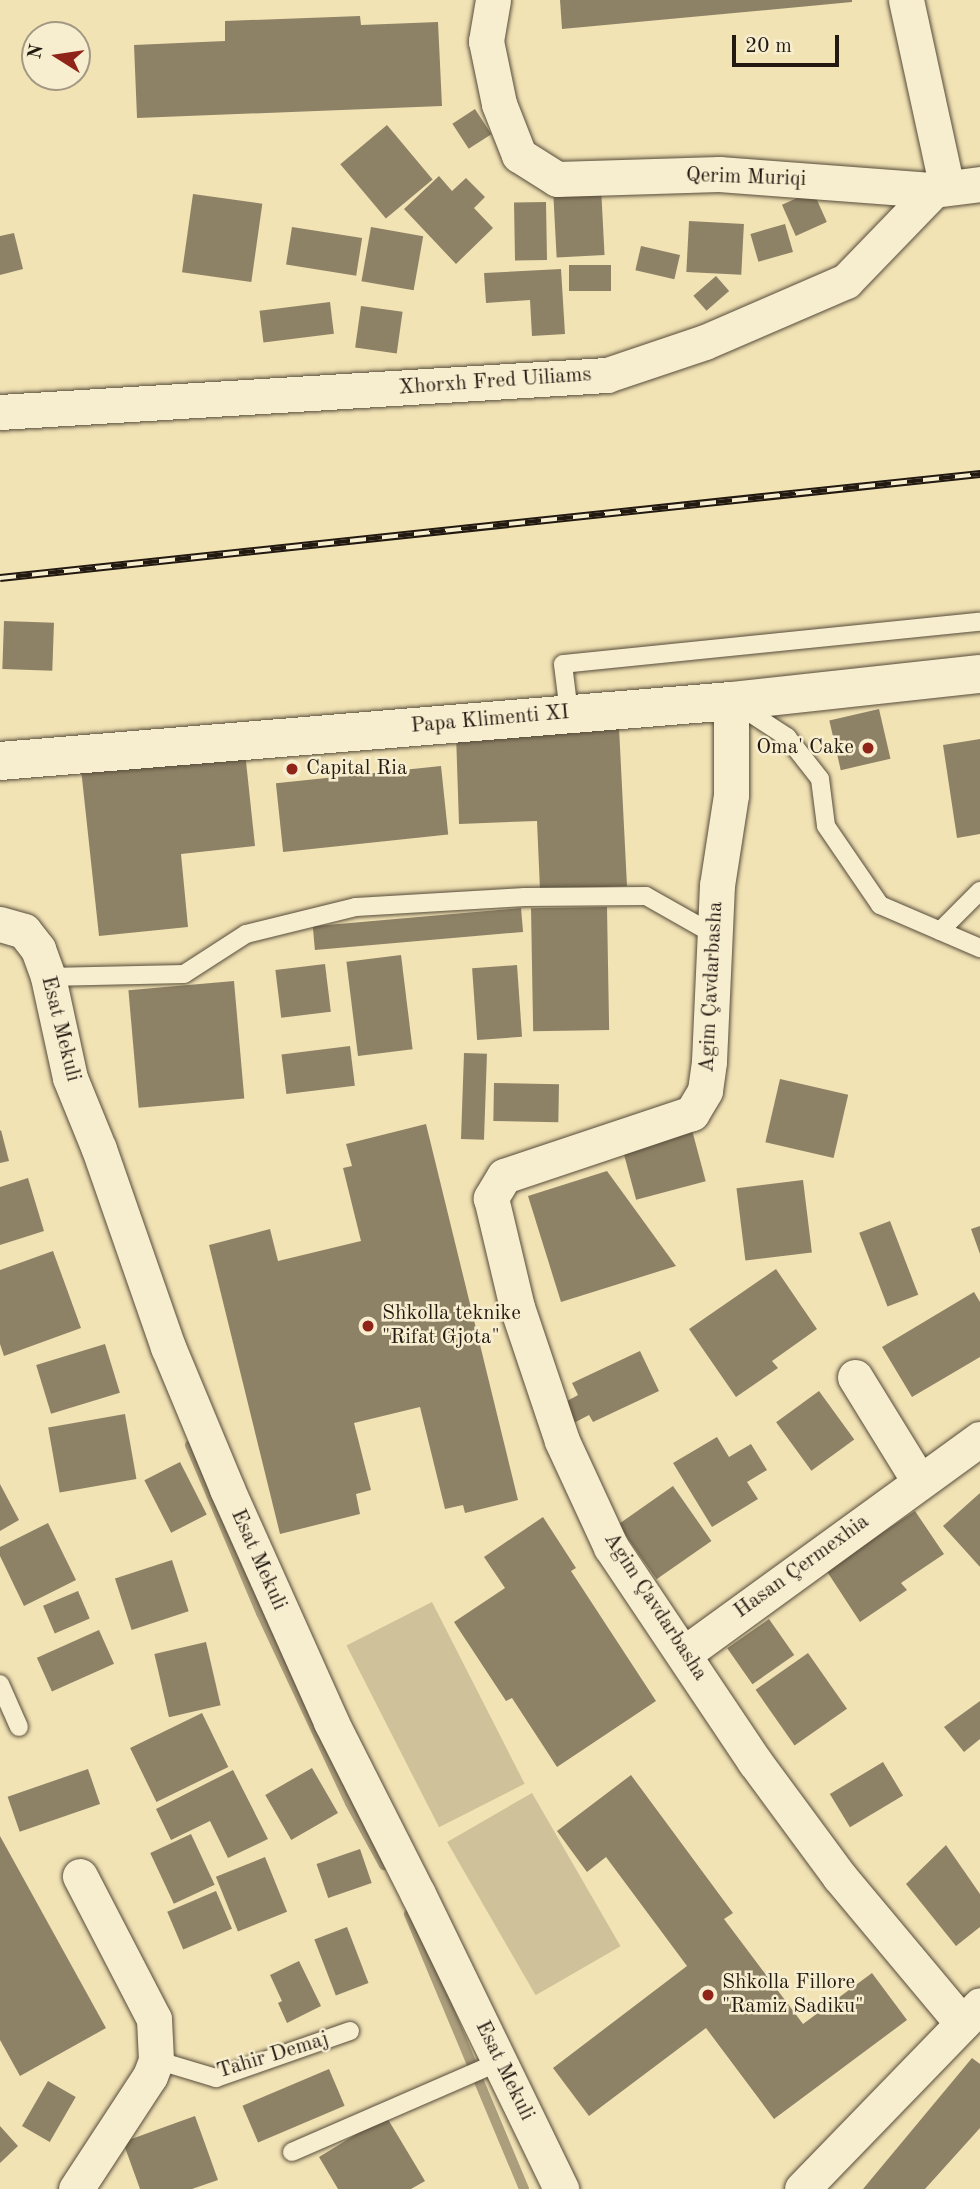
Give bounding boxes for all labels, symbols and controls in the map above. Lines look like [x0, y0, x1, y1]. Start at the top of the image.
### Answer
north arrow [21, 21, 91, 91]
scale bar [735, 21, 842, 65]
text: 20 m [745, 36, 792, 57]
text: N [26, 43, 48, 61]
street label: Qerim Muriqi [685, 163, 807, 193]
street label: Xhorxh Fred Uiliams [398, 363, 592, 401]
street label: Papa Klimenti XI [410, 701, 570, 739]
place label: Oma' Cake [756, 735, 854, 761]
marker: Oma' Cake [860, 740, 876, 756]
place label: Capital Ria [306, 756, 407, 782]
marker: Capital Ria [284, 761, 300, 777]
street label: Agim Çavdarbasha [695, 901, 729, 1073]
street label: Esat Mekuli [35, 974, 85, 1084]
place label: Shkolla teknike "Rifat Gjota" [382, 1301, 521, 1351]
marker: Shkolla teknike "Rifat Gjota" [360, 1318, 376, 1334]
street label: Esat Mekuli [225, 1506, 291, 1614]
street label: Hasan Çermexhia [730, 1510, 874, 1624]
street label: Agim Çavdarbasha [598, 1528, 712, 1686]
place label: Shkolla Fillore "Ramiz Sadiku" [722, 1970, 864, 2020]
marker: Shkolla Fillore "Ramiz Sadiku" [700, 1987, 716, 2003]
street label: Esat Mekuli [469, 2017, 539, 2125]
street label: Tahir Demaj [214, 2027, 332, 2085]

